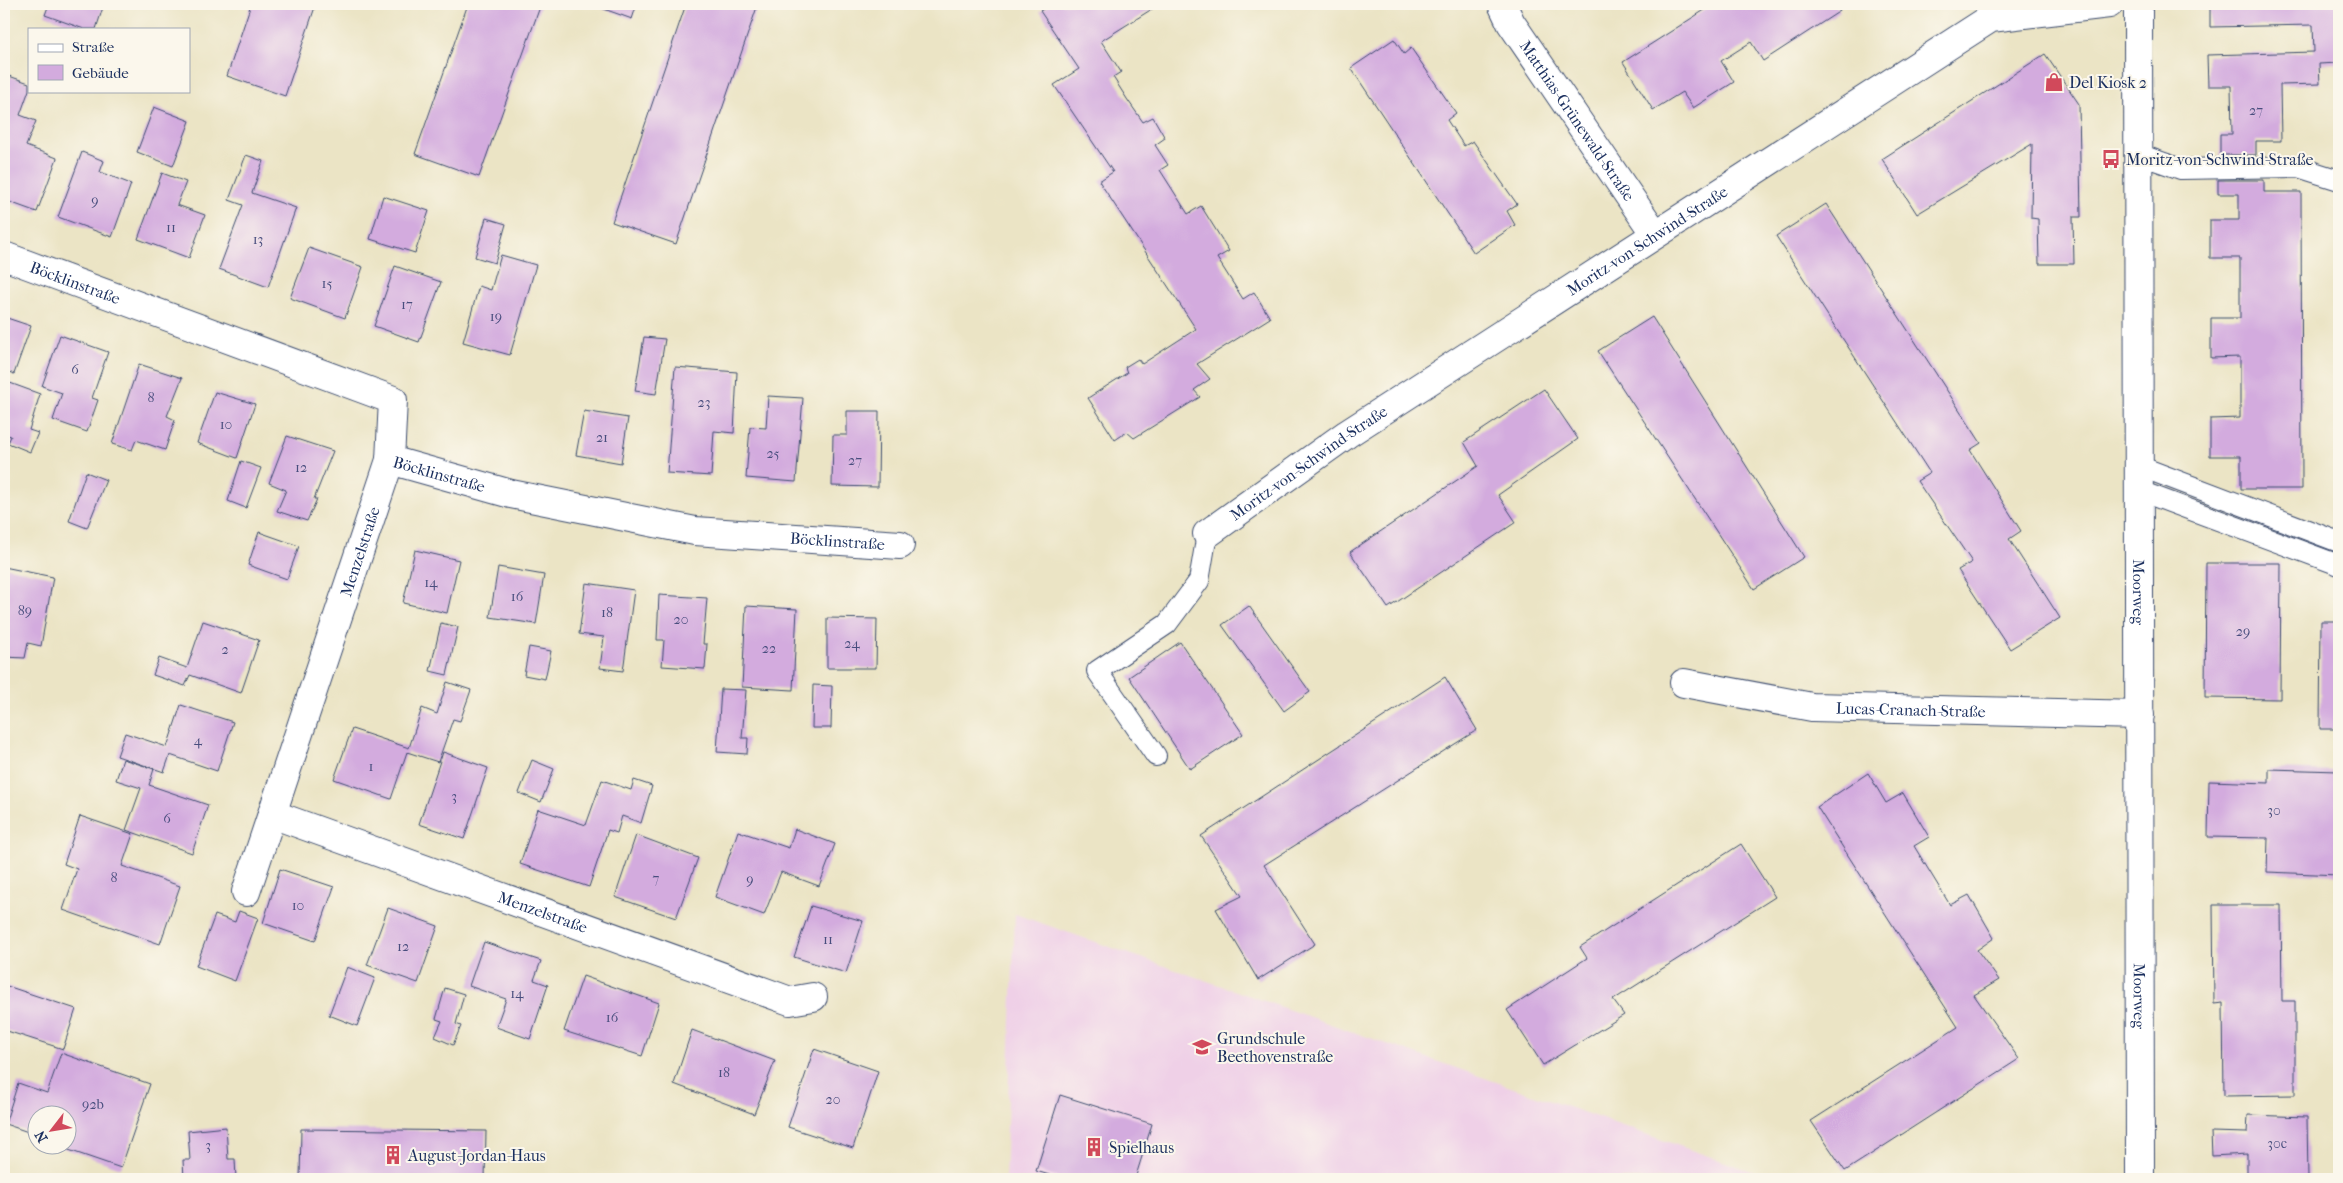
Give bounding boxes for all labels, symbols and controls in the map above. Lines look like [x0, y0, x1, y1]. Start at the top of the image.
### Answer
legend [28, 28, 190, 92]
street label: Matthias-Grünewald-Straße [1516, 37, 1639, 204]
text: Straße [72, 38, 115, 56]
text: Gebäude [72, 64, 129, 82]
shop icon: Del Kiosk 2 [2043, 71, 2065, 93]
place label: Del Kiosk 2 [2069, 73, 2147, 92]
house number: 27 [2249, 102, 2263, 119]
bus stop icon: Moritz-von-Schwind-Straße [2100, 148, 2122, 170]
place label: Moritz-von-Schwind-Straße [2126, 150, 2314, 169]
street label: Moritz-von-Schwind-Straße [1563, 181, 1731, 299]
house number: 9 [91, 192, 99, 209]
house number: 11 [166, 219, 176, 236]
house number: 13 [253, 231, 263, 248]
street label: Böcklinstraße [28, 257, 123, 308]
house number: 15 [322, 275, 333, 292]
house number: 17 [401, 296, 413, 313]
house number: 19 [490, 308, 502, 325]
house number: 6 [71, 361, 79, 378]
house number: 8 [147, 389, 155, 406]
house number: 23 [698, 394, 710, 411]
street label: Moritz-von-Schwind-Straße [1226, 401, 1391, 524]
house number: 10 [220, 416, 232, 433]
house number: 21 [596, 429, 608, 446]
house number: 25 [766, 445, 780, 462]
street label: Böcklinstraße [391, 452, 487, 496]
house number: 27 [848, 452, 862, 469]
house number: 12 [295, 459, 307, 476]
street label: Menzelstraße [336, 504, 383, 599]
street label: Böcklinstraße [789, 528, 885, 553]
street label: Moorweg [2129, 559, 2149, 625]
house number: 14 [424, 574, 438, 591]
house number: 16 [511, 588, 524, 605]
house number: 89 [18, 602, 32, 619]
house number: 18 [601, 604, 613, 621]
house number: 20 [674, 611, 688, 628]
house number: 29 [2236, 623, 2250, 640]
house number: 24 [844, 635, 860, 652]
house number: 22 [762, 640, 776, 657]
house number: 2 [221, 641, 229, 658]
street label: Lucas-Cranach-Straße [1836, 698, 1986, 721]
house number: 4 [194, 732, 203, 749]
house number: 1 [369, 758, 374, 775]
house number: 3 [451, 788, 457, 805]
house number: 30 [2267, 802, 2281, 819]
house number: 6 [163, 810, 171, 827]
house number: 8 [110, 869, 118, 886]
house number: 7 [653, 870, 660, 887]
house number: 9 [746, 871, 754, 888]
street label: Menzelstraße [496, 887, 590, 937]
house number: 10 [292, 897, 304, 914]
house number: 11 [823, 931, 833, 948]
house number: 12 [397, 938, 409, 955]
street label: Moorweg [2130, 963, 2149, 1029]
house number: 14 [510, 985, 524, 1002]
house number: 16 [606, 1009, 619, 1026]
place label: Grundschule Beethovenstraße [1217, 1029, 1333, 1066]
school or university icon: Grundschule Beethovenstraße [1191, 1036, 1213, 1058]
house number: 18 [718, 1064, 730, 1081]
house number: 20 [826, 1091, 840, 1108]
house number: 92b [82, 1096, 104, 1113]
north arrow [28, 1106, 78, 1156]
text: N [31, 1127, 51, 1145]
house number: 30c [2267, 1135, 2287, 1152]
building icon: Spielhaus [1083, 1136, 1105, 1158]
house number: 3 [205, 1137, 211, 1154]
place label: Spielhaus [1109, 1138, 1174, 1157]
building icon: August-Jordan-Haus [382, 1144, 404, 1166]
place label: August-Jordan-Haus [407, 1146, 546, 1165]

